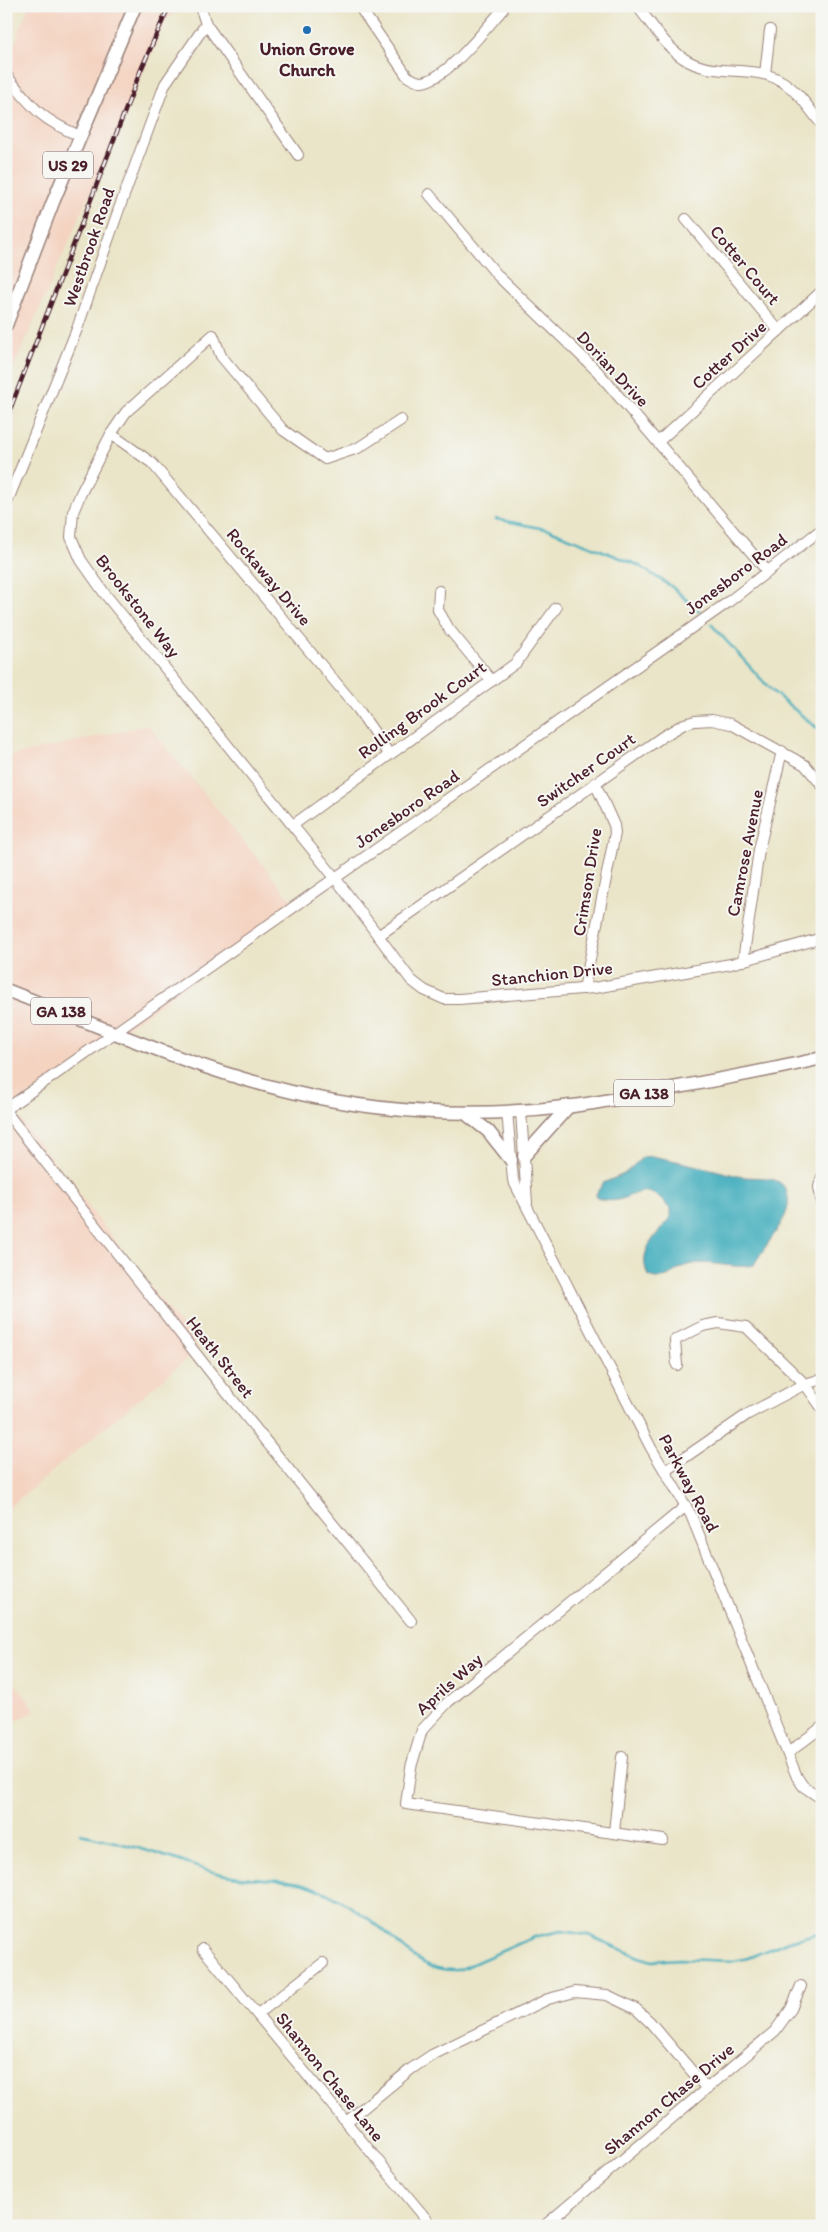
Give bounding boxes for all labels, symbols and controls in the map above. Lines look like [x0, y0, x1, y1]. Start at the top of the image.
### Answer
marker: Union Grove Church [301, 24, 313, 36]
place label: Union Grove Church [259, 38, 355, 81]
road number: US 29 [43, 152, 93, 178]
street label: Westbrook Road [58, 184, 120, 310]
street label: Cotter Court [705, 221, 785, 310]
street label: Cotter Drive [687, 316, 771, 394]
street label: Dorian Drive [572, 326, 654, 412]
street label: Rockaway Drive [222, 524, 316, 630]
street label: Jonesboro Road [681, 528, 792, 620]
street label: Brookstone Way [91, 550, 186, 663]
street label: Rolling Brook Court [354, 656, 491, 764]
street label: Switcher Court [532, 728, 640, 812]
street label: Jonesboro Road [351, 765, 464, 853]
street label: Camrose Avenue [722, 788, 768, 918]
street label: Crimson Drive [568, 826, 606, 938]
street label: Stanchion Drive [490, 957, 614, 991]
road number: GA 138 [31, 998, 91, 1024]
road number: GA 138 [614, 1080, 674, 1106]
street label: Heath Street [181, 1312, 259, 1403]
street label: Parkway Road [654, 1430, 724, 1536]
street label: Aprils Way [411, 1648, 487, 1720]
street label: Shannon Chase Lane [271, 2008, 389, 2146]
street label: Shannon Chase Drive [599, 2038, 739, 2160]

